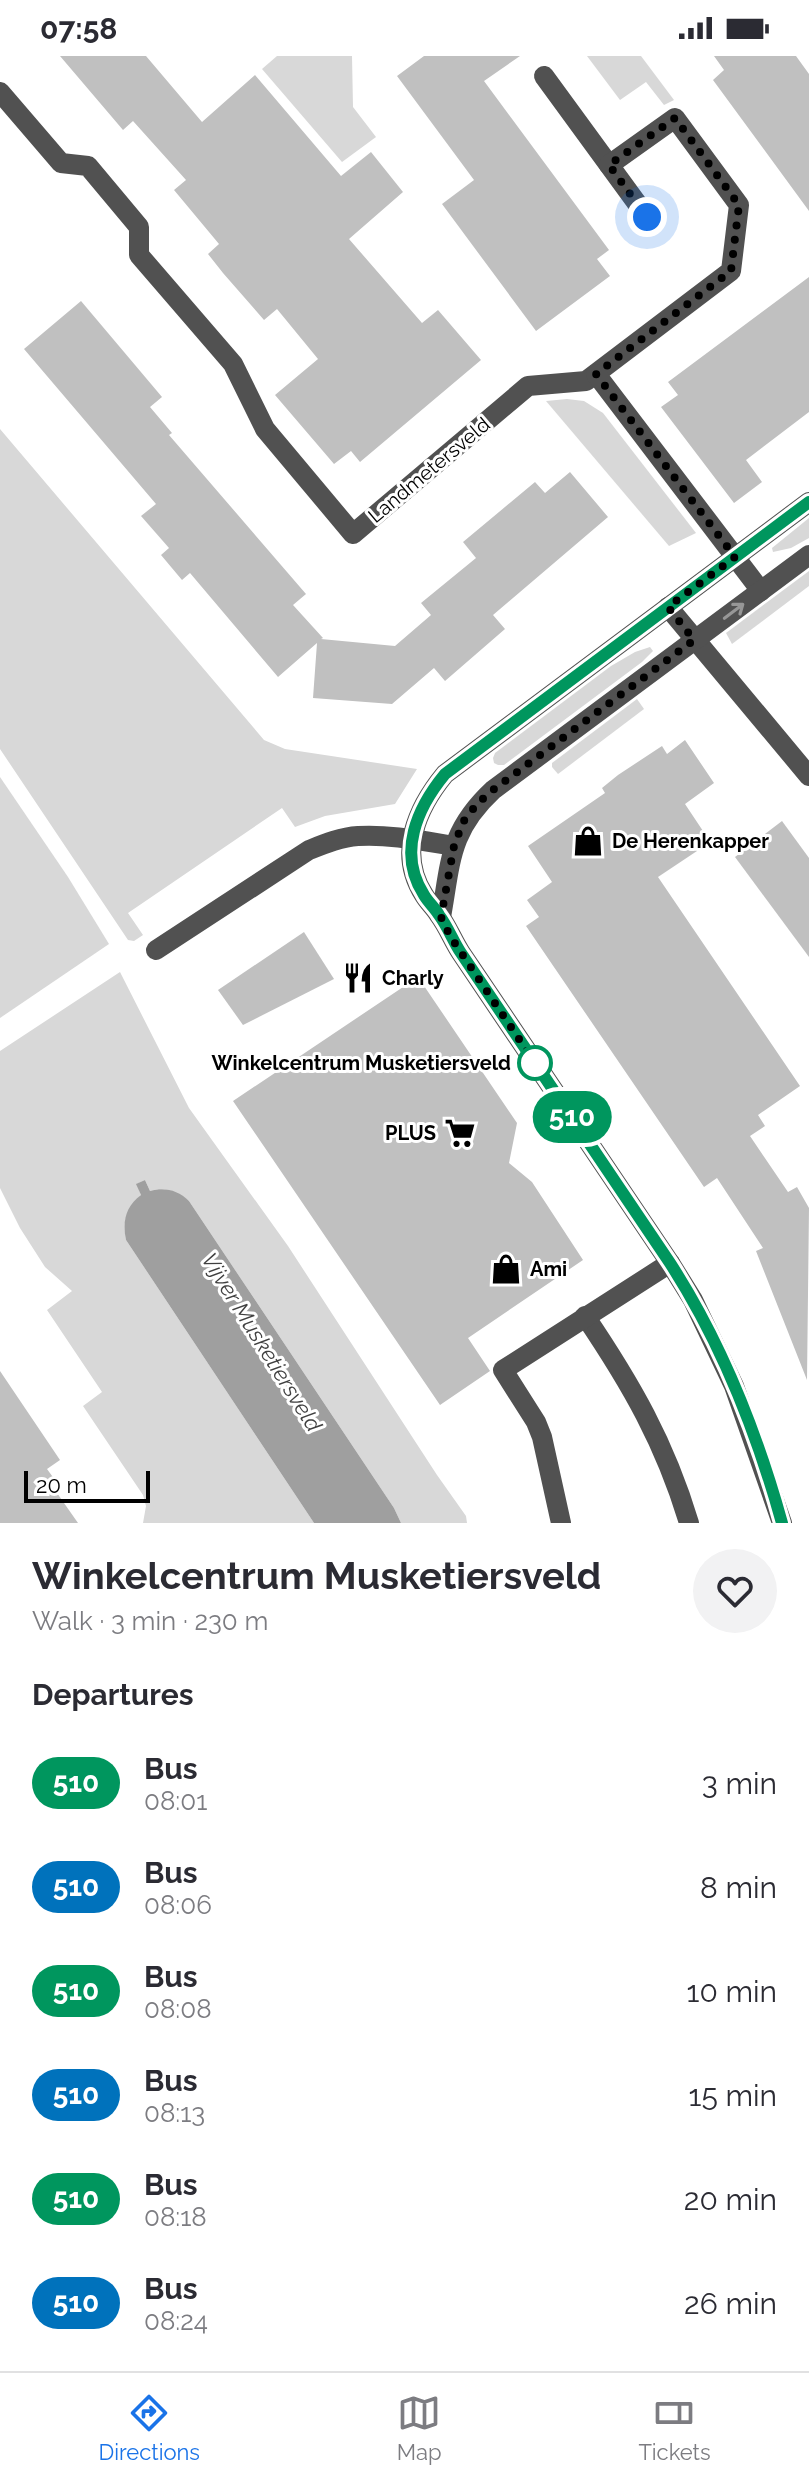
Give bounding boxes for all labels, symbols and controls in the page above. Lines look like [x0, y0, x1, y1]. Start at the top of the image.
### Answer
text: 07:58 [40, 11, 117, 46]
your location [627, 197, 667, 237]
street label: Landmetersveld [363, 412, 495, 528]
one-way arrow [723, 602, 744, 619]
shop icon: De Herenkapper [571, 824, 605, 858]
place label: De Herenkapper [612, 829, 769, 853]
restaurant icon: Charly [341, 961, 375, 995]
place label: Charly [382, 966, 444, 990]
marker: Winkelcentrum Musketiersveld [518, 1046, 552, 1080]
place label: Winkelcentrum Musketiersveld [211, 1051, 511, 1075]
line badge: 510 [526, 1091, 618, 1143]
text: 510 [549, 1100, 595, 1133]
supermarket icon: PLUS [443, 1116, 477, 1150]
place label: PLUS [385, 1121, 436, 1145]
water label: Vijver Musketiersveld [196, 1248, 328, 1437]
shop icon: Ami [489, 1252, 523, 1286]
place label: Ami [530, 1257, 567, 1281]
scale bar [24, 1467, 150, 1503]
text: 20 m [36, 1472, 87, 1498]
button: heart [693, 1549, 777, 1633]
text: Winkelcentrum Musketiersveld [32, 1553, 601, 1598]
text: Walk · 3 min · 230 m [32, 1606, 268, 1636]
text: Departures [32, 1677, 194, 1712]
text: Bus [144, 1751, 198, 1786]
text: 510 [53, 1766, 99, 1799]
text: 3 min [702, 1766, 777, 1801]
text: 08:01 [144, 1786, 207, 1816]
text: Bus [144, 1855, 198, 1890]
text: 510 [53, 1870, 99, 1903]
text: 8 min [700, 1870, 777, 1905]
text: 08:06 [144, 1890, 212, 1920]
text: Bus [144, 1959, 198, 1994]
text: 510 [53, 1974, 99, 2007]
text: 10 min [687, 1974, 777, 2009]
text: 08:08 [144, 1994, 212, 2024]
text: Bus [144, 2063, 198, 2098]
text: 510 [53, 2078, 99, 2111]
text: 15 min [689, 2078, 777, 2113]
text: 08:13 [144, 2098, 205, 2128]
text: Bus [144, 2167, 198, 2202]
text: 510 [53, 2182, 99, 2215]
text: 20 min [684, 2182, 777, 2217]
text: 08:18 [144, 2202, 207, 2232]
text: Bus [144, 2271, 198, 2306]
text: 510 [53, 2286, 99, 2319]
text: 26 min [684, 2286, 777, 2321]
text: 08:24 [144, 2306, 208, 2336]
tab: Directions [98, 2391, 200, 2465]
tab: Map [397, 2391, 442, 2465]
tab: Tickets [638, 2391, 711, 2465]

